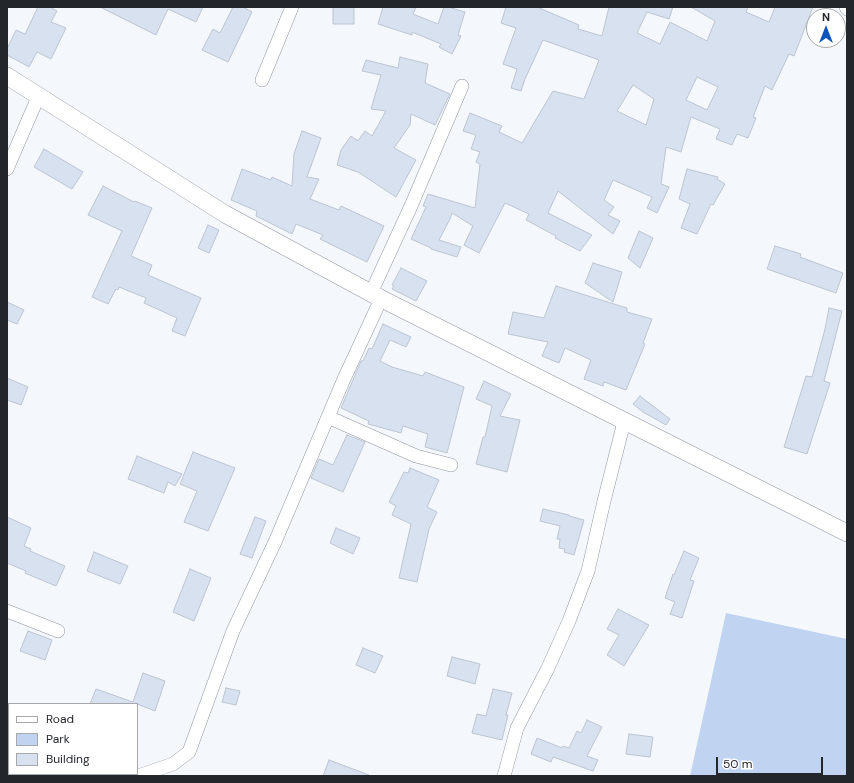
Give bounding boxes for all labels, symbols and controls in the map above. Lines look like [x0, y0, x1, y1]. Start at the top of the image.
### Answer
north arrow [806, 8, 846, 48]
text: N [822, 10, 830, 24]
legend [8, 703, 138, 775]
text: Road [46, 711, 74, 727]
text: Park [46, 731, 70, 747]
scale bar [718, 749, 825, 775]
text: Building [46, 751, 90, 767]
text: 50 m [723, 756, 752, 772]

